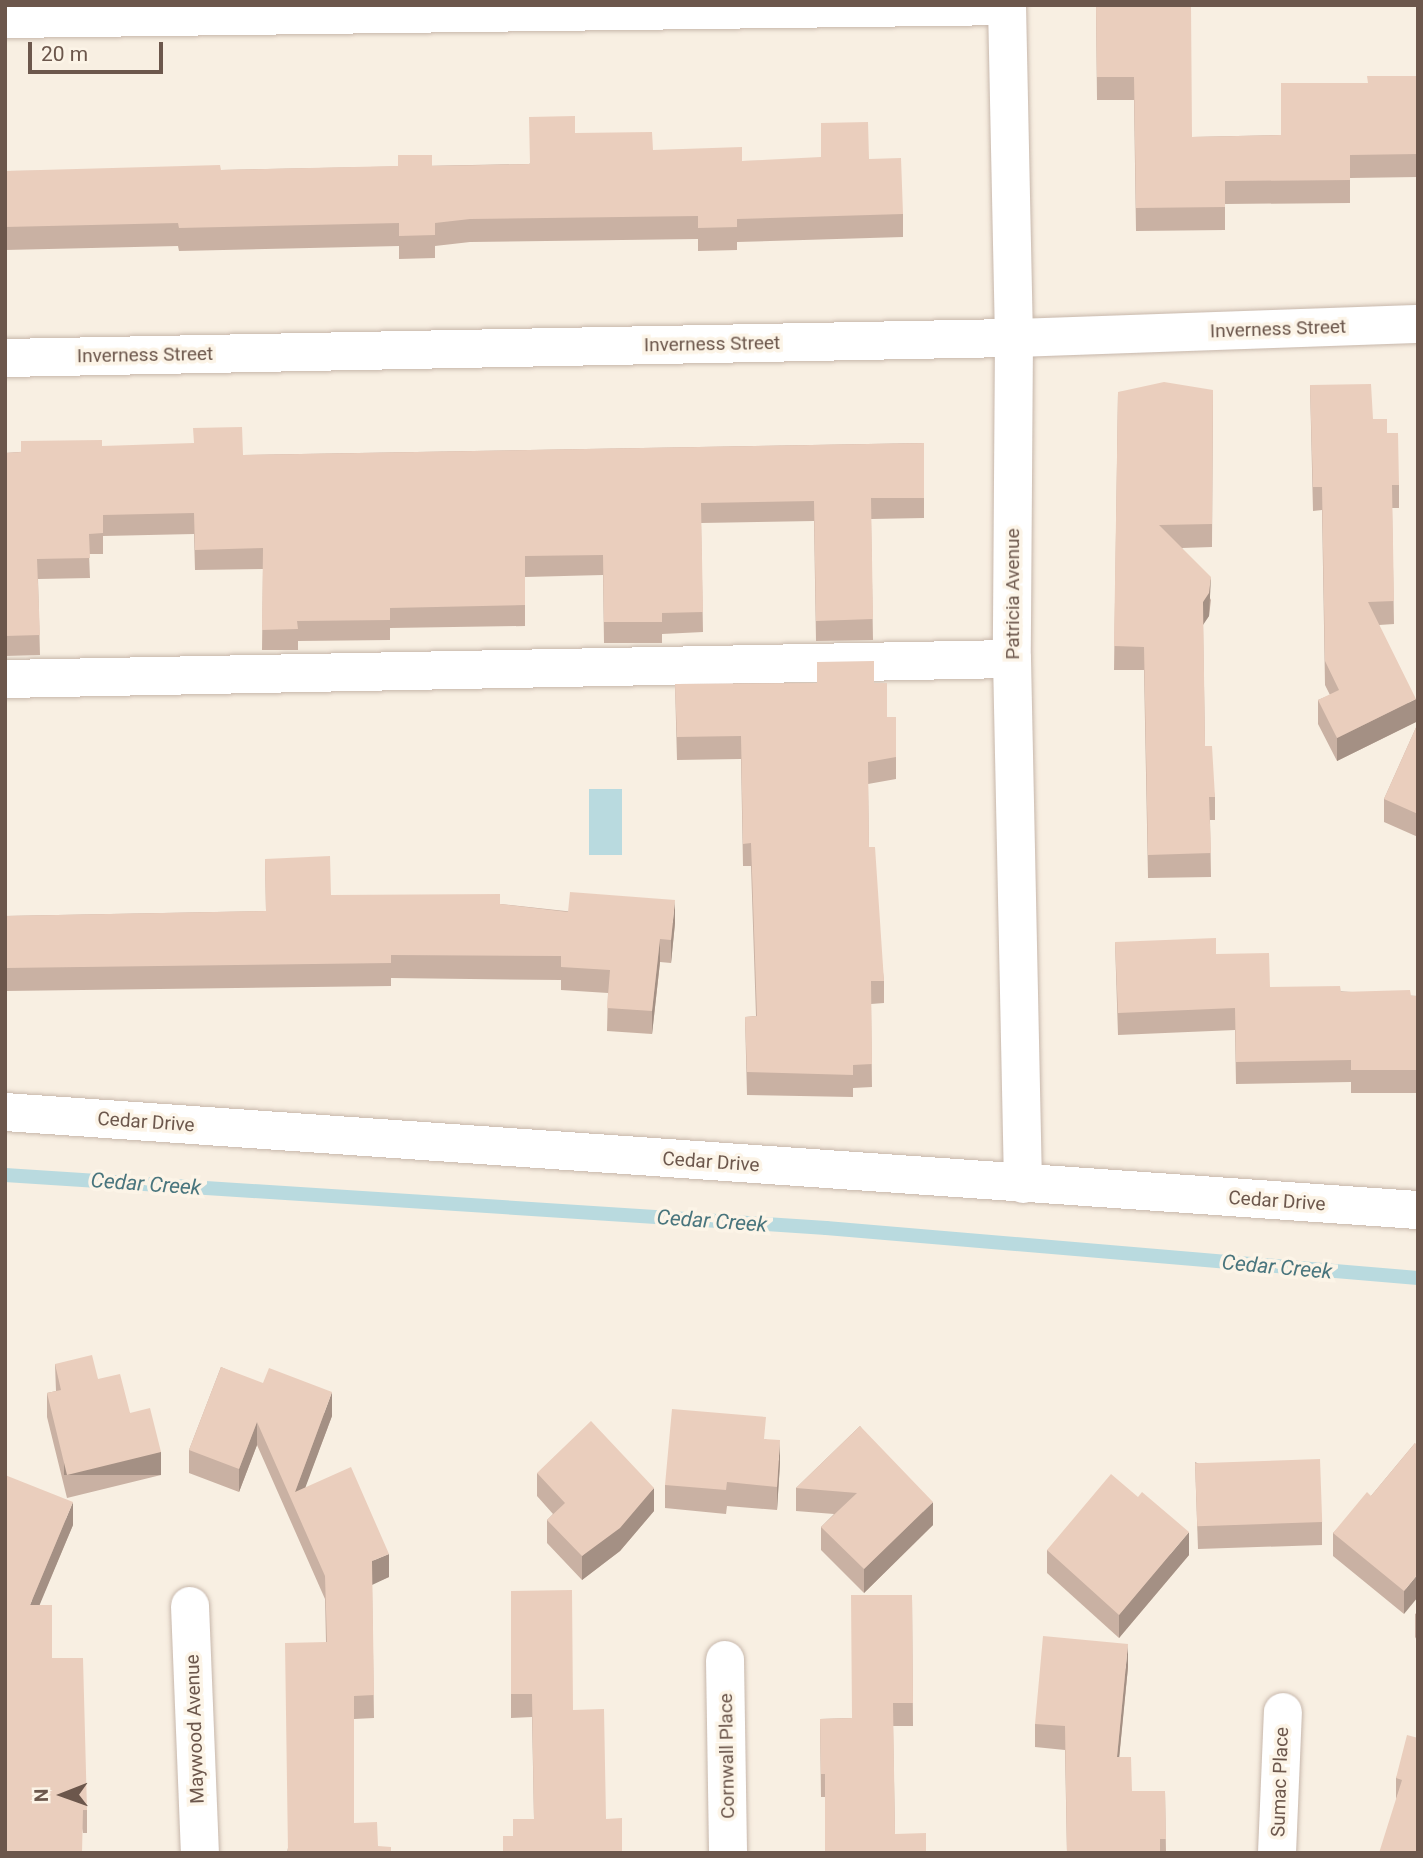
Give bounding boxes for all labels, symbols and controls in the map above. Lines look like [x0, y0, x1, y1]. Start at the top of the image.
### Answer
scale bar [32, 28, 166, 72]
text: 20 m [41, 42, 88, 66]
street label: Inverness Street [1210, 315, 1346, 343]
street label: Inverness Street [644, 331, 780, 357]
street label: Inverness Street [77, 342, 213, 368]
street label: Patricia Avenue [1002, 528, 1024, 660]
street label: Cedar Drive [97, 1107, 195, 1137]
street label: Cedar Drive [662, 1147, 760, 1177]
water label: Cedar Creek [90, 1168, 202, 1200]
street label: Cedar Drive [1228, 1186, 1326, 1216]
water label: Cedar Creek [656, 1205, 768, 1237]
water label: Cedar Creek [1221, 1250, 1333, 1284]
street label: Maywood Avenue [181, 1654, 209, 1804]
street label: Cornwall Place [715, 1693, 739, 1819]
street label: Sumac Place [1267, 1726, 1293, 1838]
north arrow [28, 1760, 98, 1830]
text: N [30, 1788, 53, 1802]

